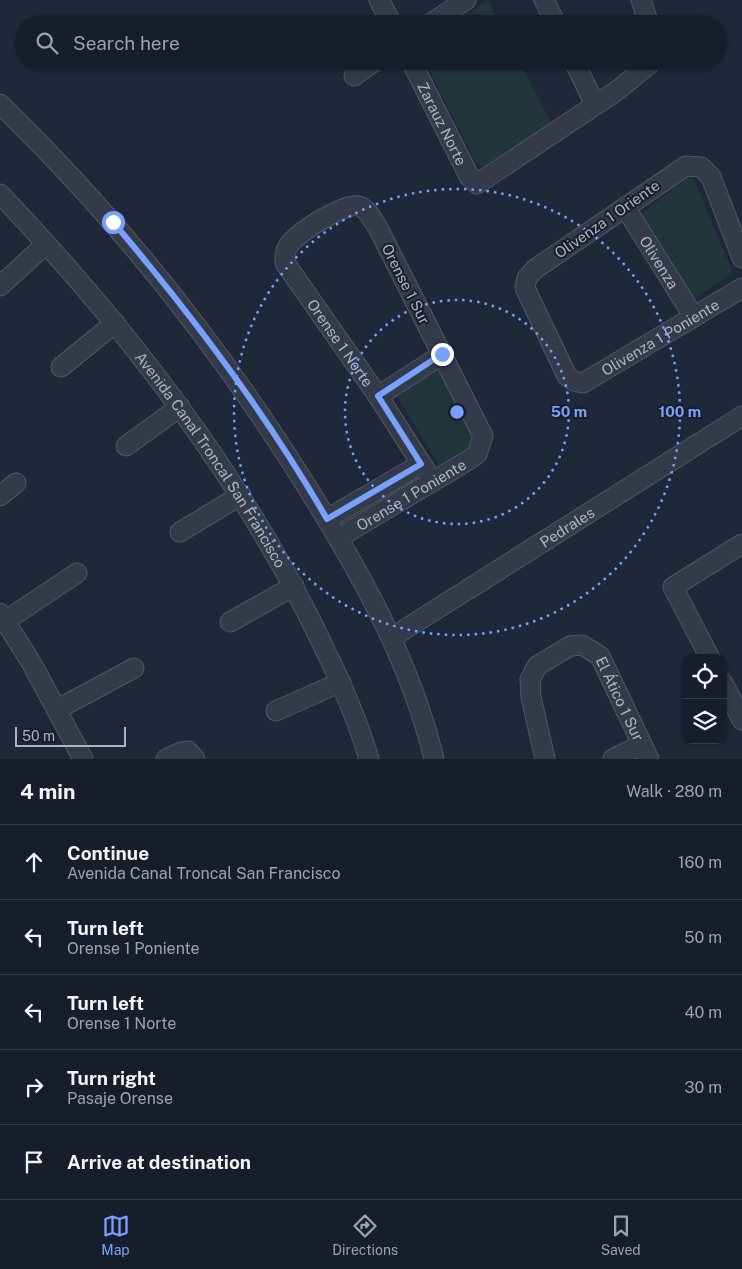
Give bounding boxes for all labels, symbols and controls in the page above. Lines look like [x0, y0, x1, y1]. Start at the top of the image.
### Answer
search box [15, 15, 727, 70]
icon: search [33, 29, 61, 57]
text: Search here [73, 32, 180, 54]
street label: Zarauz Norte [414, 79, 471, 168]
street label: Olivenza 1 Oriente [551, 176, 663, 262]
route start [102, 211, 125, 234]
street label: Olivenza [637, 232, 683, 292]
street label: Orense 1 Sur [378, 241, 434, 327]
street label: Olivenza 1 Poniente [598, 295, 722, 379]
street label: Orense 1 Norte [304, 296, 377, 390]
route end [431, 343, 454, 366]
street label: Avenida Canal Troncal San Francisco [132, 348, 289, 570]
centre of rings [448, 403, 466, 421]
text: 50 m [551, 403, 587, 420]
text: 100 m [659, 403, 701, 420]
street label: Orense 1 Poniente [353, 455, 469, 534]
street label: Pedrales [536, 503, 597, 550]
street label: El Ático 1 Sur [593, 654, 648, 744]
map controls [682, 654, 727, 744]
button: locate [682, 654, 727, 699]
button: layers [682, 699, 727, 744]
scale bar [15, 724, 126, 747]
text: 50 m [22, 728, 55, 744]
text: 4 min [20, 779, 75, 804]
text: Walk · 280 m [626, 782, 722, 801]
text: Continue [67, 842, 149, 864]
icon: ahead [20, 848, 48, 876]
text: 160 m [678, 853, 722, 872]
text: Avenida Canal Troncal San Francisco [67, 864, 340, 883]
text: Turn left [67, 917, 144, 939]
icon: left [20, 923, 48, 951]
text: 50 m [684, 928, 722, 947]
text: Orense 1 Poniente [67, 939, 200, 958]
text: Turn left [67, 992, 144, 1014]
icon: left [20, 998, 48, 1026]
text: 40 m [684, 1003, 722, 1022]
text: Orense 1 Norte [67, 1014, 176, 1033]
text: Turn right [67, 1067, 156, 1089]
icon: right [20, 1073, 48, 1101]
text: 30 m [685, 1078, 722, 1097]
text: Pasaje Orense [67, 1089, 173, 1108]
icon: arrive [20, 1148, 48, 1176]
text: Arrive at destination [67, 1151, 251, 1173]
tab: Map [101, 1212, 130, 1258]
tab: Directions [332, 1212, 398, 1258]
tab: Saved [601, 1212, 641, 1258]

